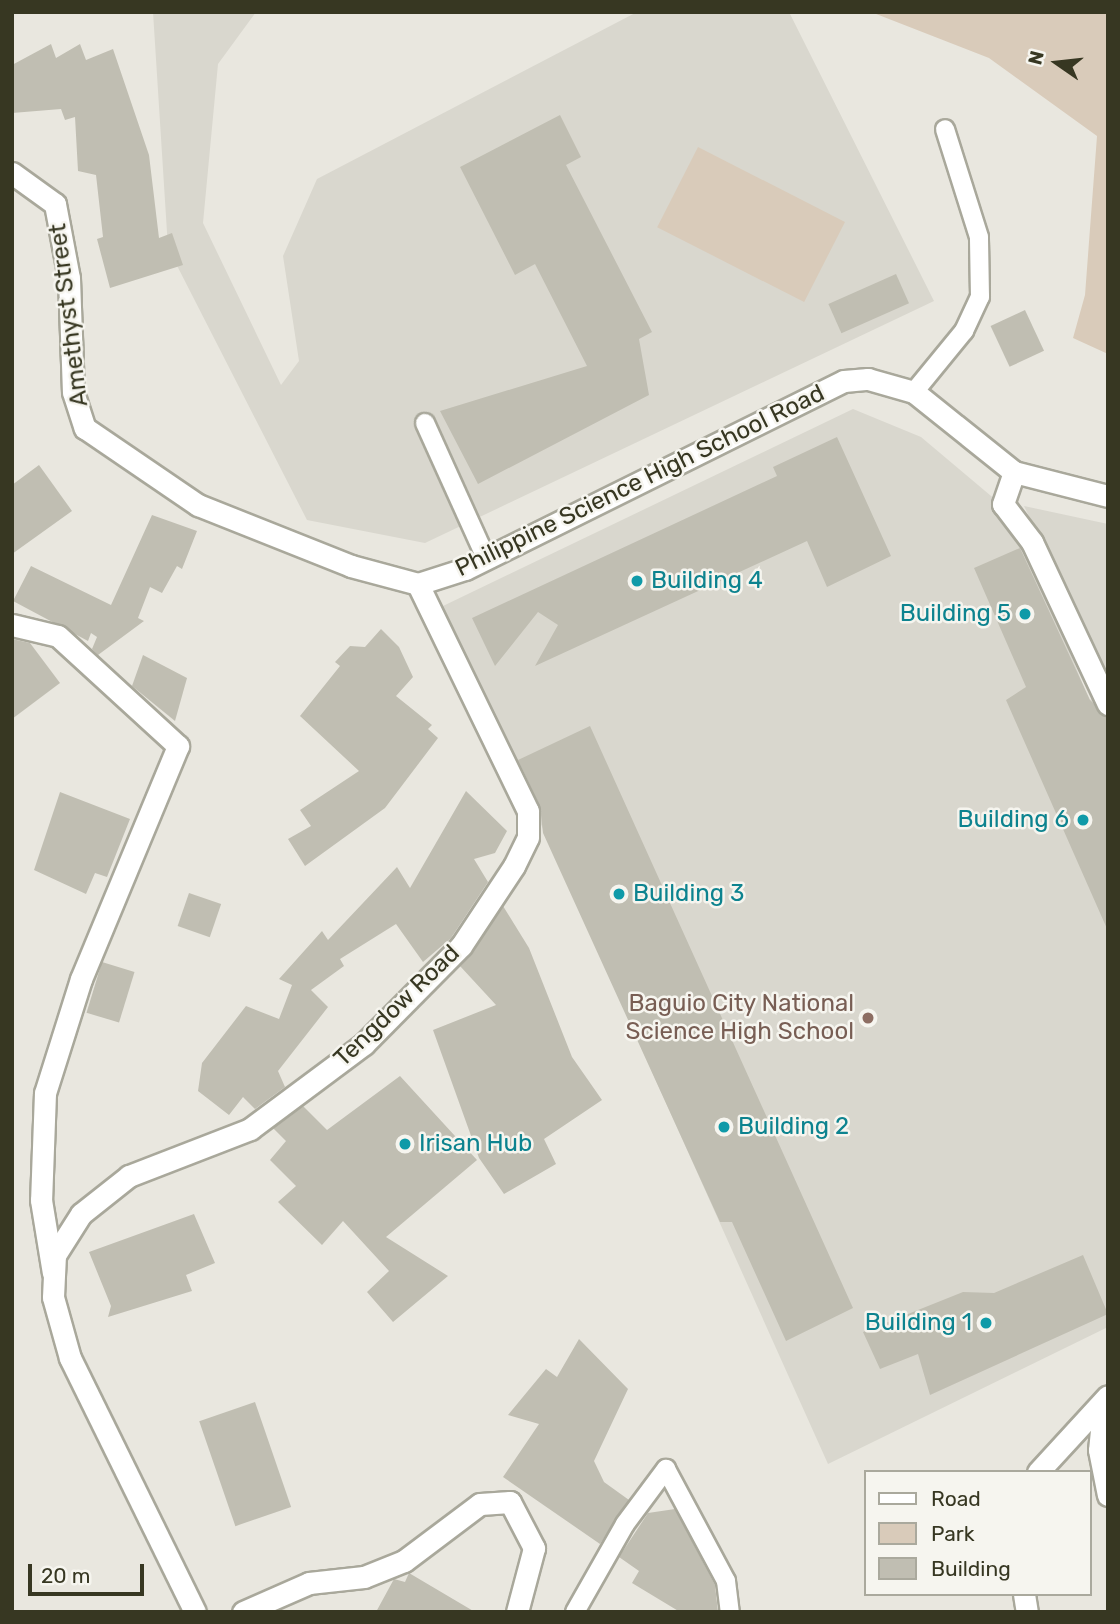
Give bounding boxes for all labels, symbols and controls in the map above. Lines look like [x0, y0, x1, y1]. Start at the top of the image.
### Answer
north arrow [1022, 28, 1092, 98]
text: N [1023, 48, 1049, 67]
street label: Amethyst Street [43, 222, 95, 408]
street label: Philippine Science High School Road [451, 379, 829, 583]
place label: Building 4 [651, 567, 763, 595]
marker: Building 4 [629, 573, 645, 589]
place label: Building 5 [900, 600, 1011, 628]
marker: Building 5 [1017, 606, 1033, 622]
place label: Building 6 [958, 806, 1069, 834]
marker: Building 6 [1075, 812, 1091, 828]
place label: Building 3 [633, 880, 744, 908]
marker: Building 3 [611, 886, 627, 902]
street label: Tengdow Road [328, 939, 466, 1073]
place label: Baguio City National Science High School [626, 990, 854, 1046]
marker: Baguio City National Science High School [860, 1010, 876, 1026]
place label: Building 2 [738, 1113, 849, 1141]
marker: Building 2 [716, 1119, 732, 1135]
place label: Irisan Hub [419, 1130, 532, 1158]
marker: Irisan Hub [397, 1136, 413, 1152]
place label: Building 1 [865, 1309, 972, 1337]
marker: Building 1 [978, 1315, 994, 1331]
legend [864, 1470, 1092, 1596]
text: Road [931, 1486, 981, 1511]
text: Park [931, 1521, 975, 1546]
scale bar [32, 1550, 147, 1594]
text: Building [931, 1556, 1011, 1581]
text: 20 m [41, 1563, 90, 1588]

